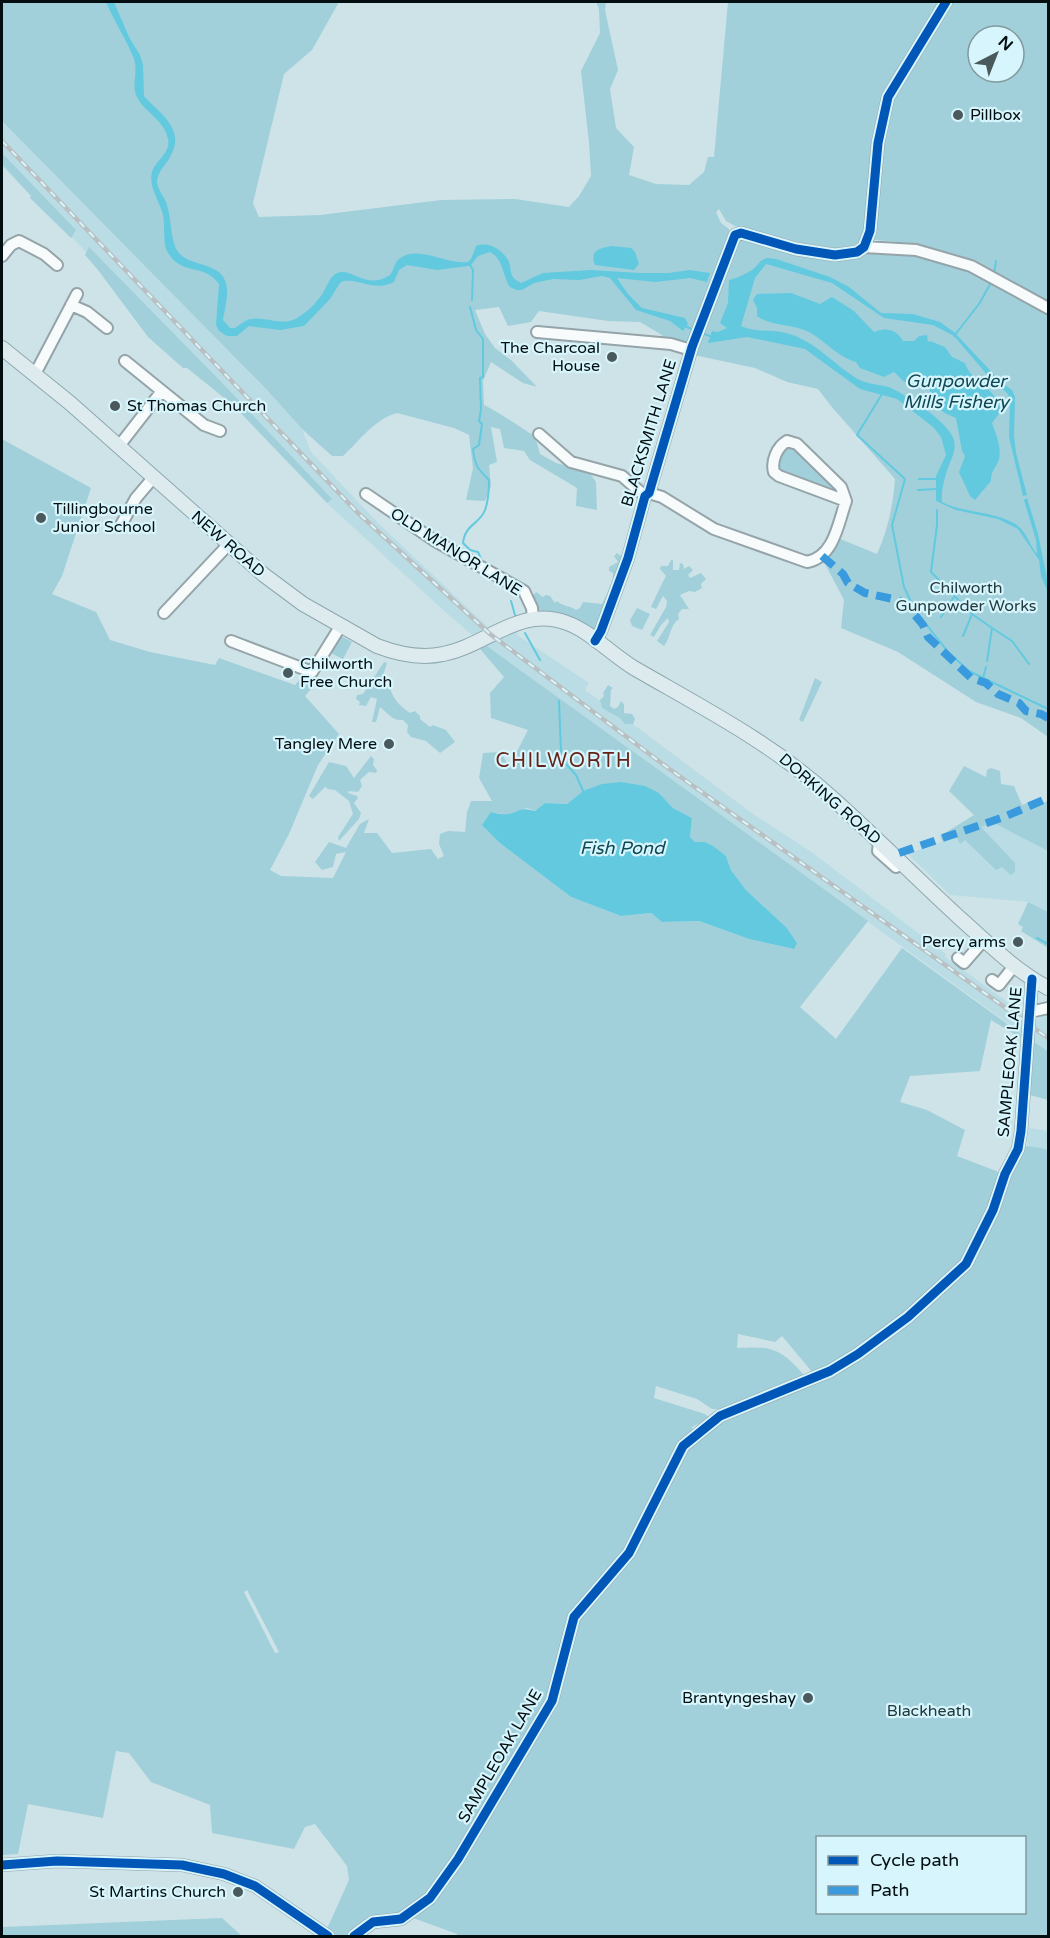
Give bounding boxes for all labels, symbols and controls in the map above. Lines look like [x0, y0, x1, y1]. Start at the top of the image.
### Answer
north arrow [966, 24, 1026, 84]
text: N [994, 32, 1017, 55]
place label: Pillbox [970, 105, 1021, 125]
marker: Pillbox [951, 108, 965, 122]
place label: The Charcoal House [500, 338, 600, 376]
marker: The Charcoal House [605, 350, 619, 364]
street label: BLACKSMITH LANE [617, 357, 681, 509]
water label: Gunpowder Mills Fishery [903, 370, 1011, 413]
place label: St Thomas Church [127, 396, 266, 416]
marker: St Thomas Church [108, 399, 122, 413]
place label: Tillingbourne Junior School [53, 499, 156, 537]
street label: OLD MANOR LANE [387, 503, 525, 601]
street label: NEW ROAD [187, 506, 269, 582]
marker: Tillingbourne Junior School [34, 511, 48, 525]
park label: Chilworth Gunpowder Works [896, 578, 1036, 616]
place label: Chilworth Free Church [300, 654, 392, 692]
marker: Chilworth Free Church [281, 666, 295, 680]
place label: Tangley Mere [275, 734, 377, 754]
marker: Tangley Mere [382, 737, 396, 751]
district label: CHILWORTH [496, 749, 632, 773]
street label: DORKING ROAD [775, 749, 885, 849]
water label: Fish Pond [580, 837, 667, 859]
place label: Percy arms [922, 932, 1006, 952]
marker: Percy arms [1011, 935, 1025, 949]
street label: SAMPLEOAK LANE [993, 986, 1027, 1138]
street label: SAMPLEOAK LANE [454, 1686, 546, 1826]
place label: Brantyngeshay [682, 1688, 796, 1708]
marker: Brantyngeshay [801, 1691, 815, 1705]
park label: Blackheath [887, 1701, 971, 1721]
legend [816, 1836, 1026, 1914]
text: Cycle path [870, 1849, 959, 1871]
text: Path [870, 1879, 909, 1901]
place label: St Martins Church [89, 1882, 226, 1902]
marker: St Martins Church [231, 1885, 245, 1899]

